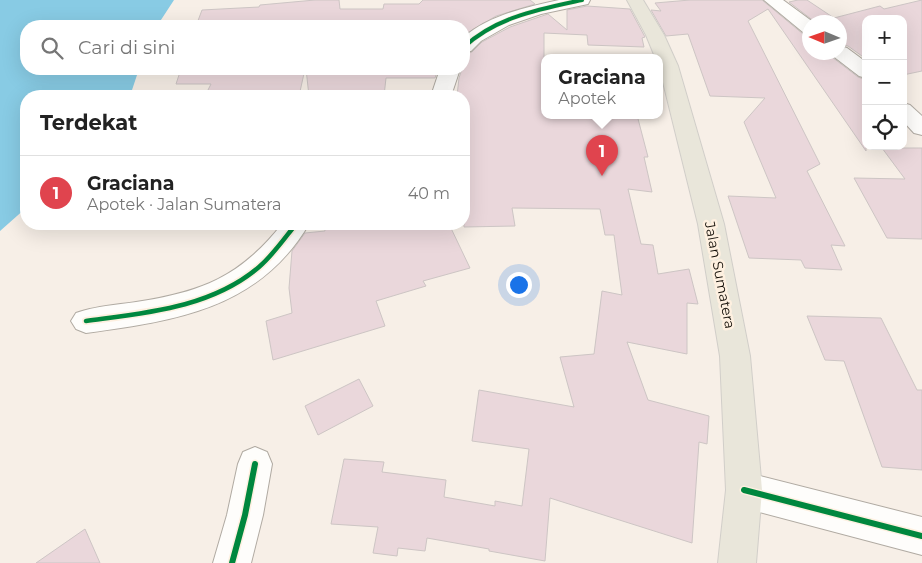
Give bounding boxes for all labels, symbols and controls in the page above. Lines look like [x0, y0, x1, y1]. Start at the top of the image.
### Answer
north arrow [802, 15, 847, 60]
map controls [862, 15, 907, 150]
button: + [862, 15, 907, 60]
search box [20, 20, 470, 75]
icon: search [38, 34, 66, 62]
text: Cari di sini [78, 36, 175, 59]
popup [541, 54, 663, 119]
button: − [862, 60, 907, 105]
text: Graciana [558, 66, 646, 89]
text: Apotek [558, 89, 616, 108]
button: locate [862, 105, 907, 150]
text: Terdekat [40, 110, 137, 135]
pin: 1 [586, 135, 618, 176]
text: Graciana [87, 172, 174, 195]
text: 1 [53, 184, 59, 203]
text: 40 m [408, 184, 450, 203]
text: Apotek · Jalan Sumatera [87, 195, 281, 214]
street label: Jalan Sumatera [701, 219, 739, 330]
your location [506, 272, 532, 298]

